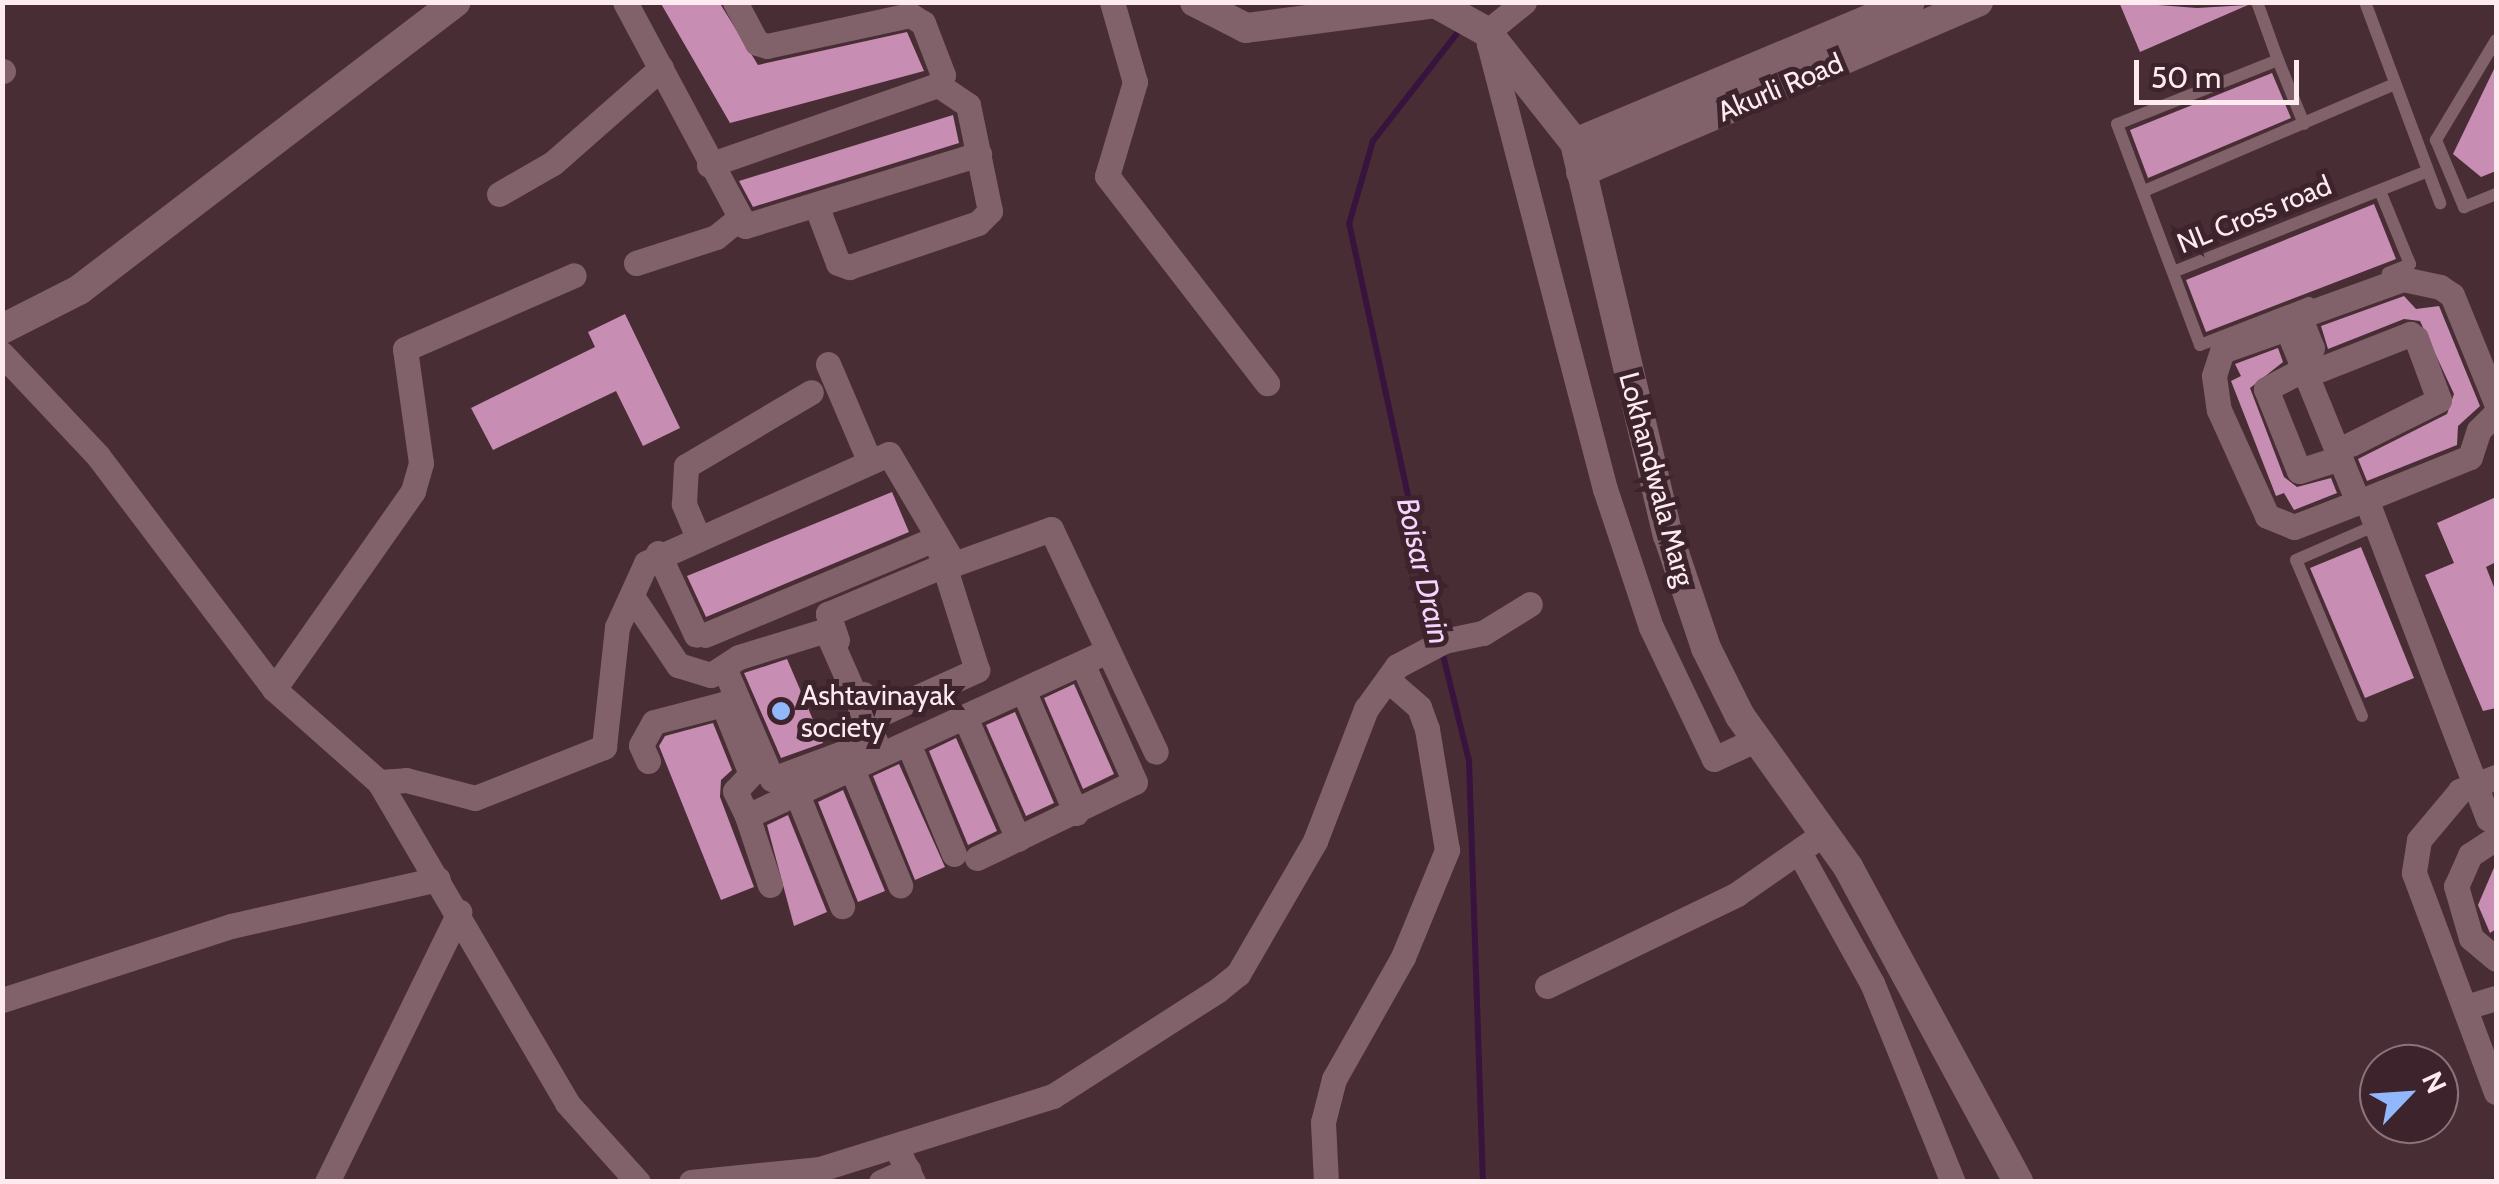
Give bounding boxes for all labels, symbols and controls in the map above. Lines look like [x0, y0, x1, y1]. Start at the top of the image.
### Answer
scale bar [2139, 40, 2304, 102]
street label: Akurli Road [1712, 46, 1848, 128]
text: 50 m [2151, 59, 2221, 96]
street label: NL Cross road [2172, 168, 2336, 260]
street label: Lokhandwala Marg [1612, 368, 1702, 590]
water label: Boisar Drain [1389, 494, 1457, 648]
place label: Ashtavinayak society [801, 678, 955, 744]
marker: Ashtavinayak society [770, 700, 792, 722]
north arrow [2359, 1044, 2459, 1144]
text: N [2415, 1066, 2454, 1098]

